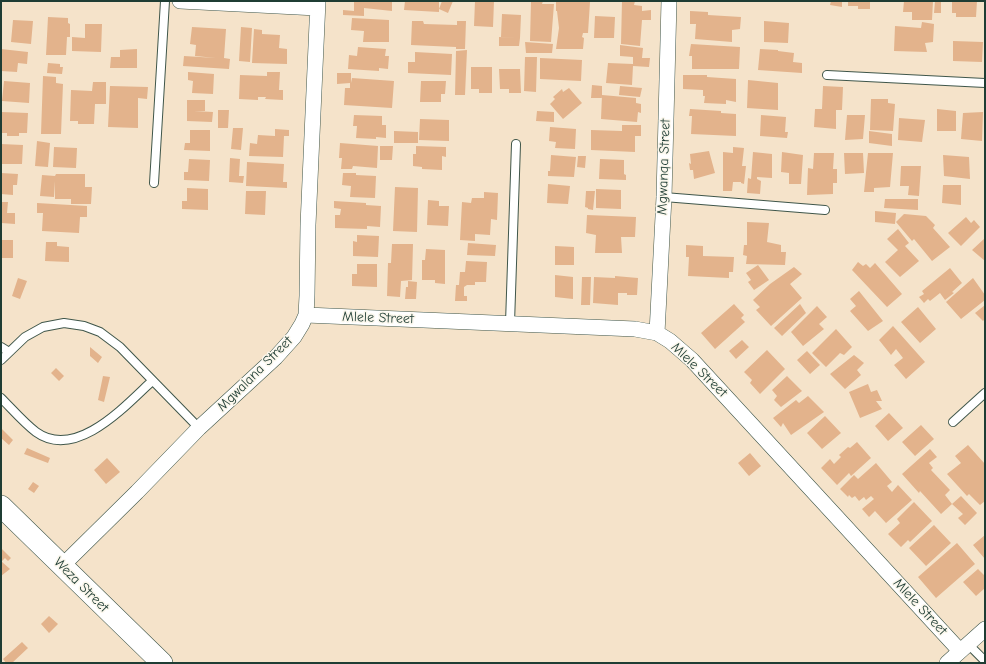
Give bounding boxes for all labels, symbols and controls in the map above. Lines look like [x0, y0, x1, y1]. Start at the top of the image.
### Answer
street label: Mgwanqa Street [654, 118, 674, 216]
street label: Mlele Street [342, 308, 414, 328]
street label: Mgwalana Street [214, 333, 296, 415]
street label: Mlele Street [667, 339, 731, 401]
street label: Weza Street [50, 554, 112, 616]
street label: Mlele Street [889, 575, 951, 639]

